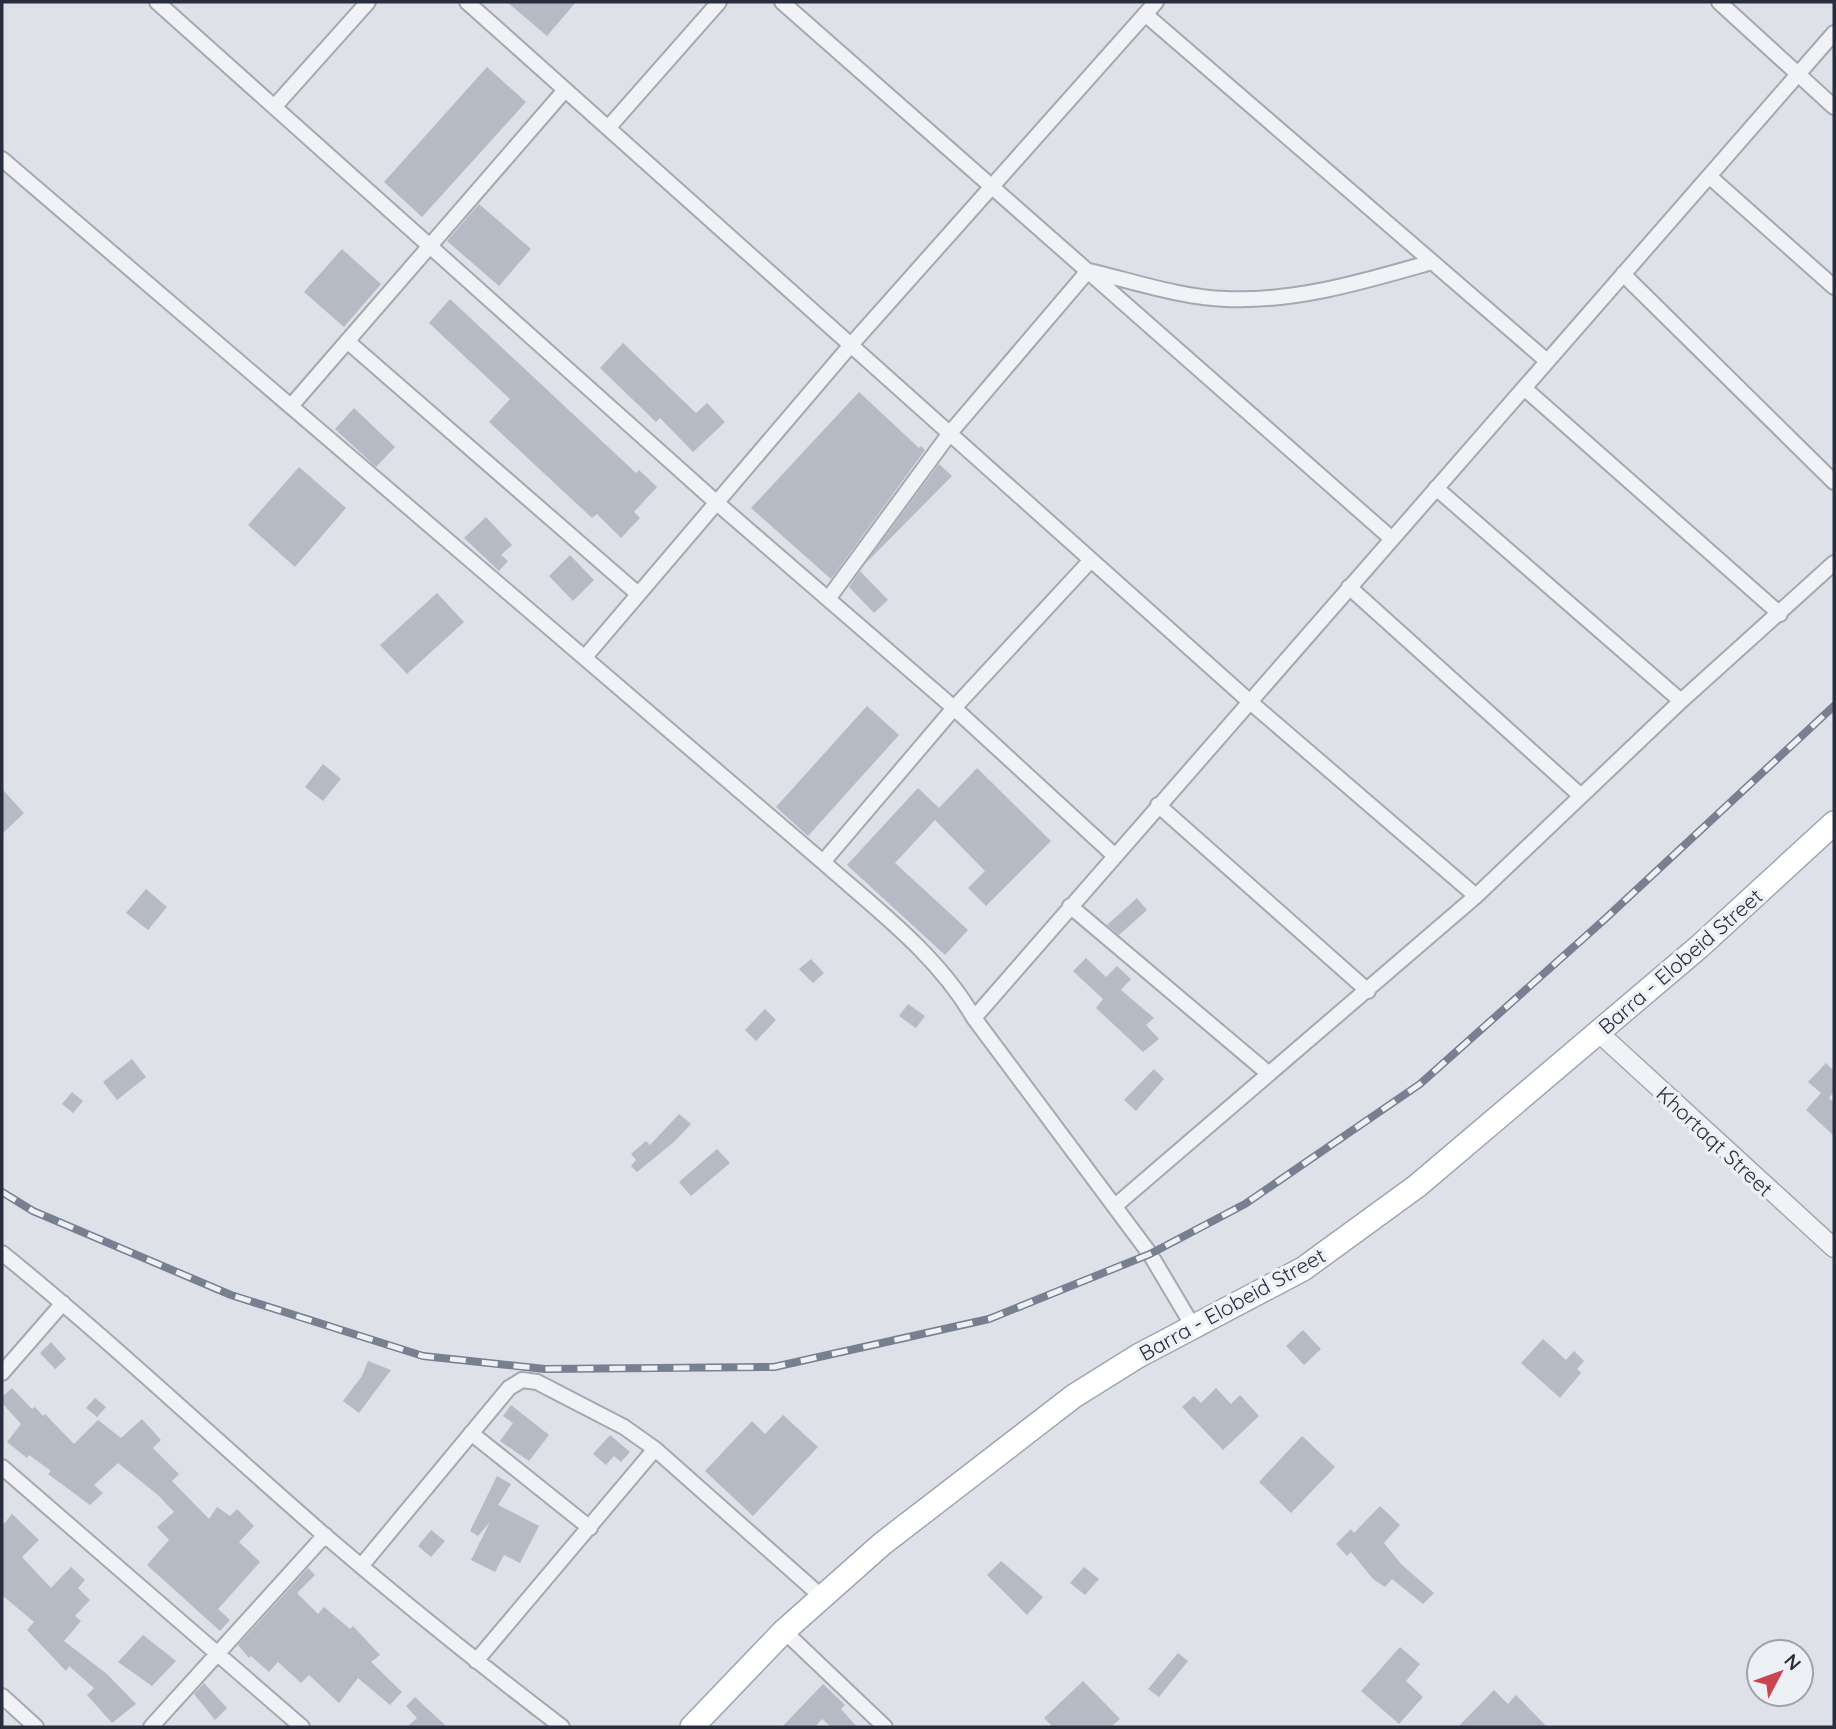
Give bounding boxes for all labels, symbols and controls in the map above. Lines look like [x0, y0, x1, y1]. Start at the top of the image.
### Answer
street label: Barra - Elobeid Street [1593, 883, 1767, 1039]
street label: Khortaqt Street [1651, 1080, 1779, 1202]
street label: Barra - Elobeid Street [1134, 1242, 1330, 1366]
north arrow [1745, 1638, 1815, 1708]
text: N [1779, 1649, 1806, 1675]

